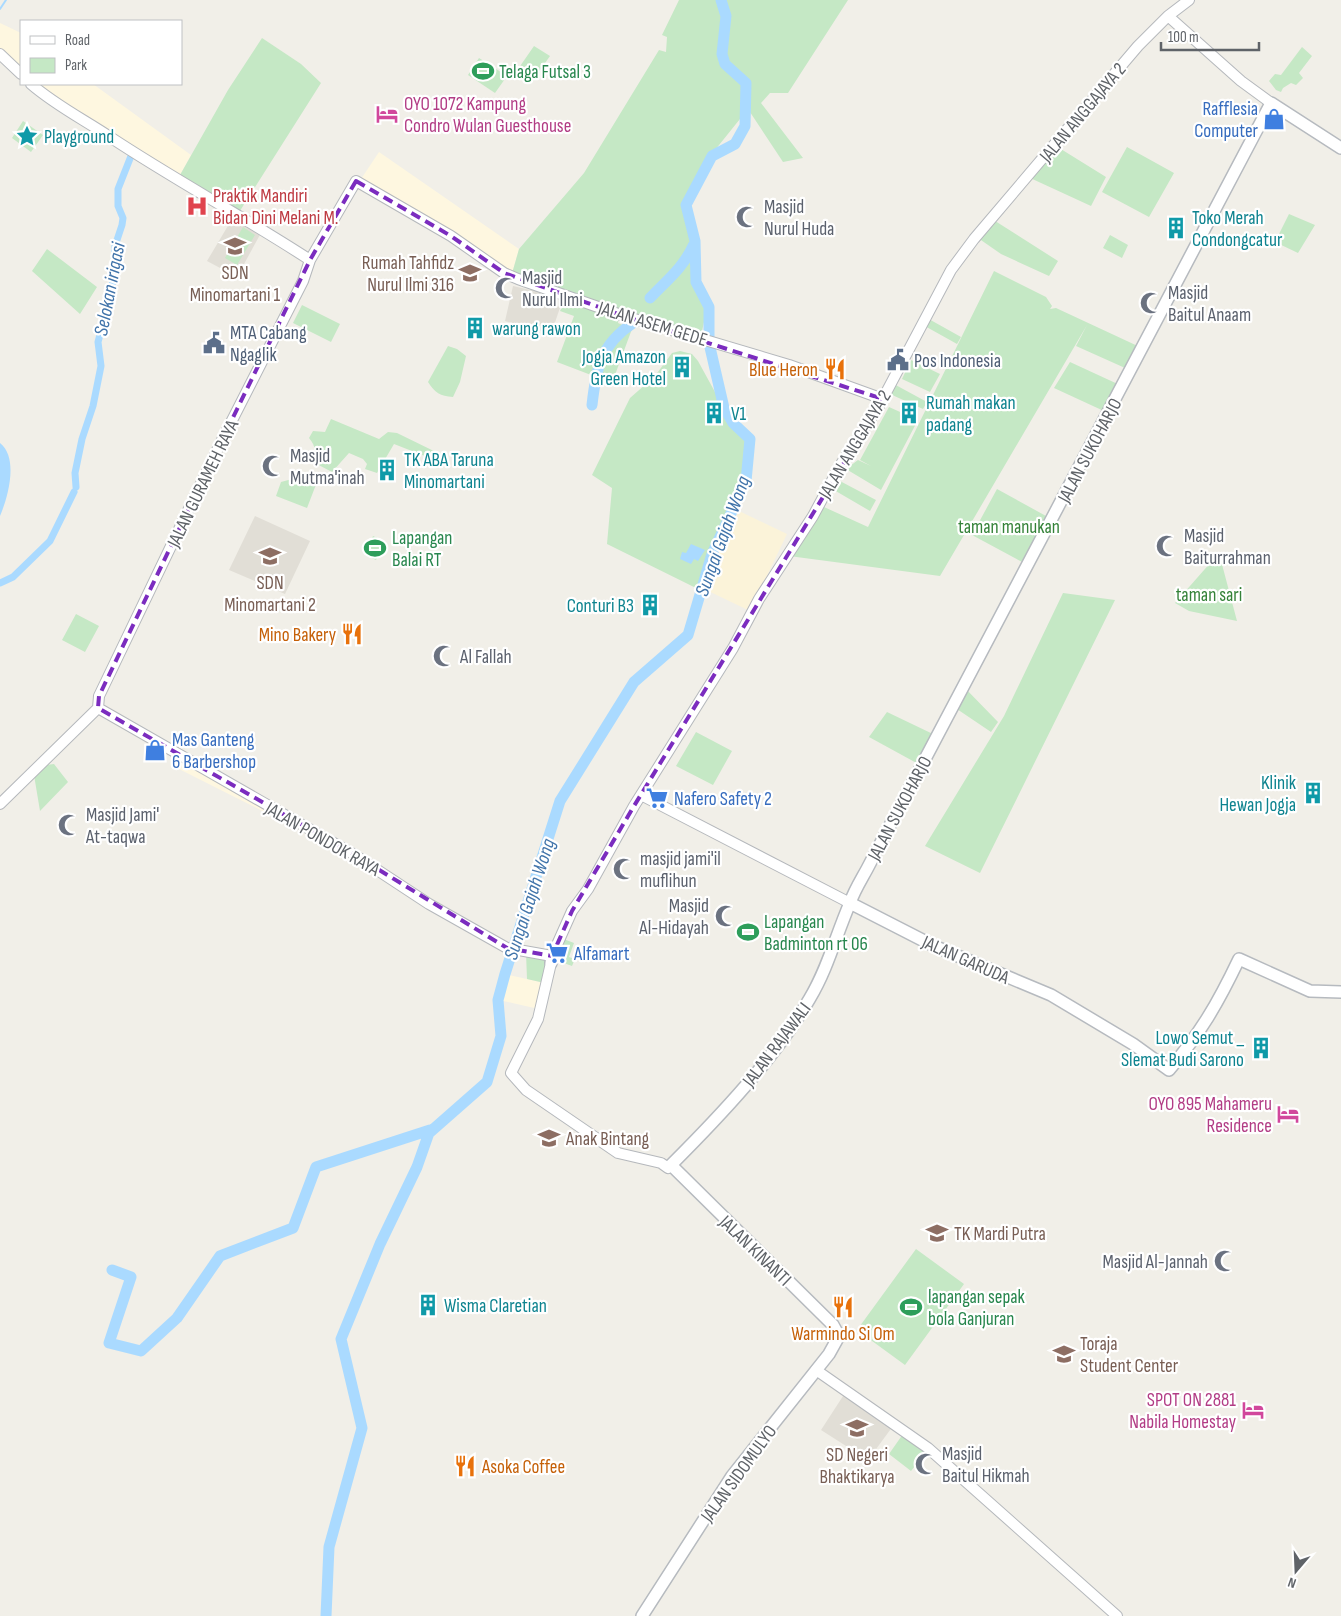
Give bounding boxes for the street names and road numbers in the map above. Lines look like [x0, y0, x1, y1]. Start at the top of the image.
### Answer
street label: JALAN ANGGAJAYA 2 [1034, 59, 1131, 168]
street label: JALAN ASEM GEDE [594, 297, 710, 352]
street label: JALAN ANGGAJAYA 2 [813, 386, 897, 504]
street label: JALAN SUKOHARJO [1053, 394, 1128, 508]
street label: JALAN GURAMEH RAYA [162, 415, 244, 552]
street label: JALAN SUKOHARJO [863, 752, 938, 866]
street label: JALAN PONDOK RAYA [260, 797, 384, 882]
street label: JALAN GARUDA [917, 931, 1013, 990]
street label: JALAN RAJAWALI [737, 998, 816, 1092]
street label: JALAN KINANTI [713, 1210, 796, 1291]
street label: JALAN SIDOMULYO [696, 1421, 782, 1528]

